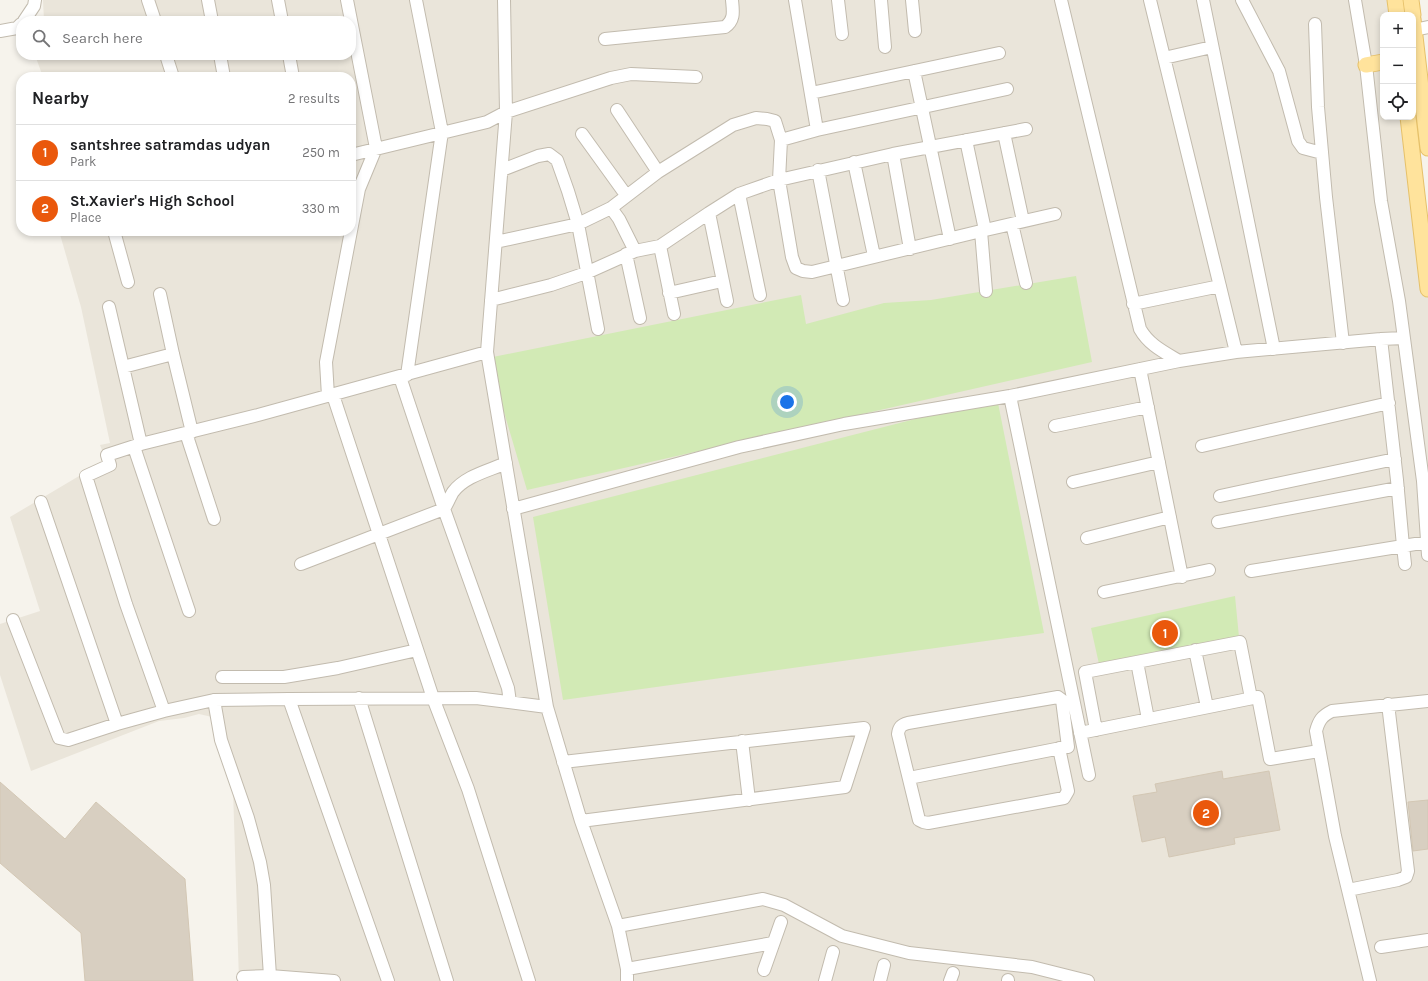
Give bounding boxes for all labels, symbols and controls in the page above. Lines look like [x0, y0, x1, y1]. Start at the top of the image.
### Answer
map controls [1380, 12, 1416, 120]
button: + [1380, 12, 1416, 48]
search box [16, 16, 356, 60]
icon: search [30, 27, 52, 49]
text: Search here [62, 29, 143, 47]
button: − [1380, 48, 1416, 84]
button: locate [1380, 84, 1416, 120]
text: Nearby [32, 88, 89, 108]
text: 2 results [288, 91, 340, 106]
text: santshree satramdas udyan [70, 136, 270, 154]
text: 1 [43, 145, 47, 160]
text: 250 m [302, 145, 340, 160]
text: Park [70, 154, 96, 169]
text: St.Xavier's High School [70, 192, 234, 210]
text: 2 [41, 201, 49, 216]
text: 330 m [302, 201, 340, 216]
text: Place [70, 210, 101, 225]
your location [777, 392, 797, 412]
pin: 1 [1152, 618, 1178, 648]
pin: 2 [1193, 798, 1219, 828]

